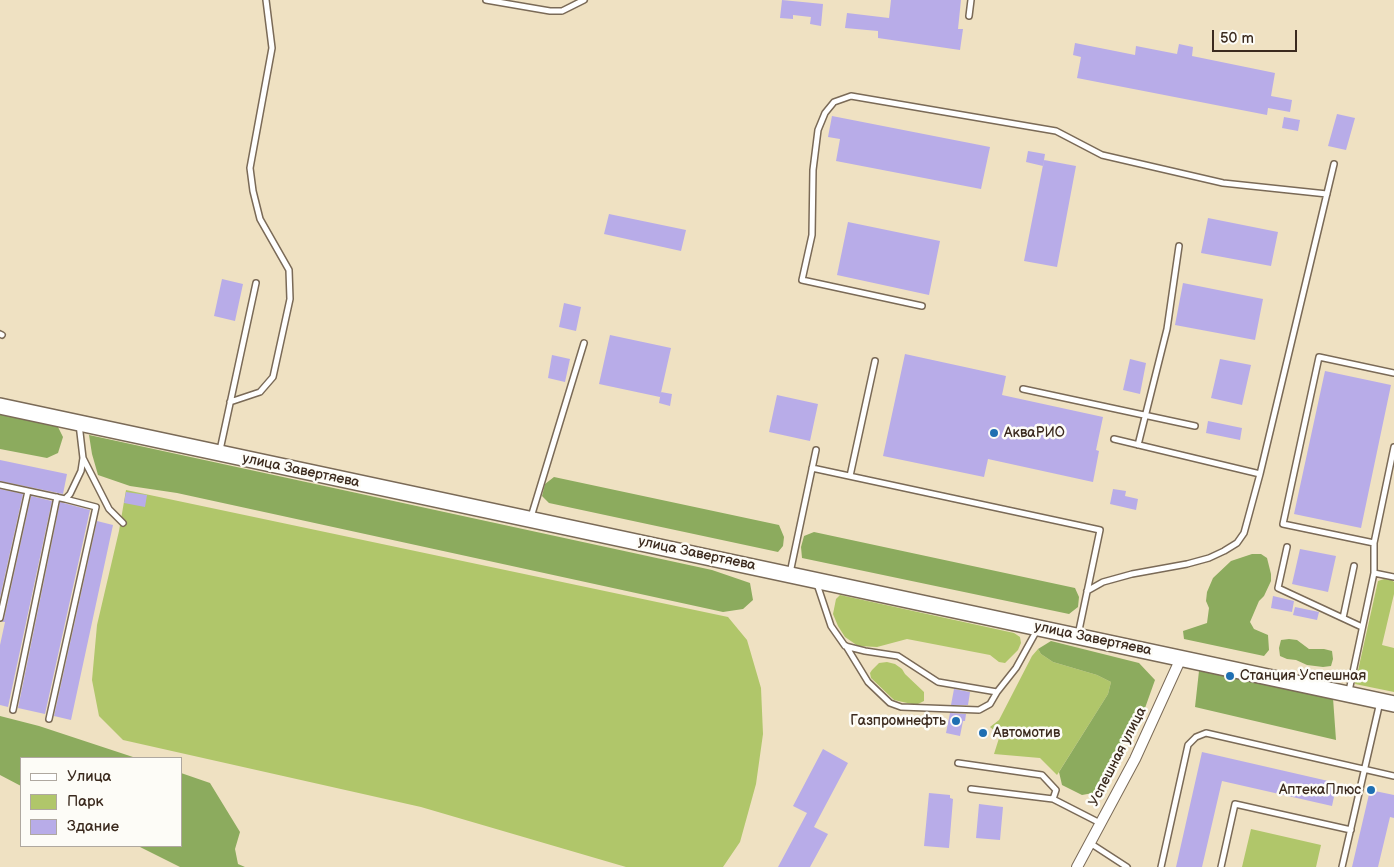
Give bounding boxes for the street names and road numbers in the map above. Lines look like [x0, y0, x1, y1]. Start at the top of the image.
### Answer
street label: улица Завертяева [241, 450, 361, 492]
street label: улица Завертяева [637, 533, 757, 575]
street label: улица Завертяева [1033, 618, 1153, 660]
street label: Успешная улица [1086, 705, 1150, 809]

